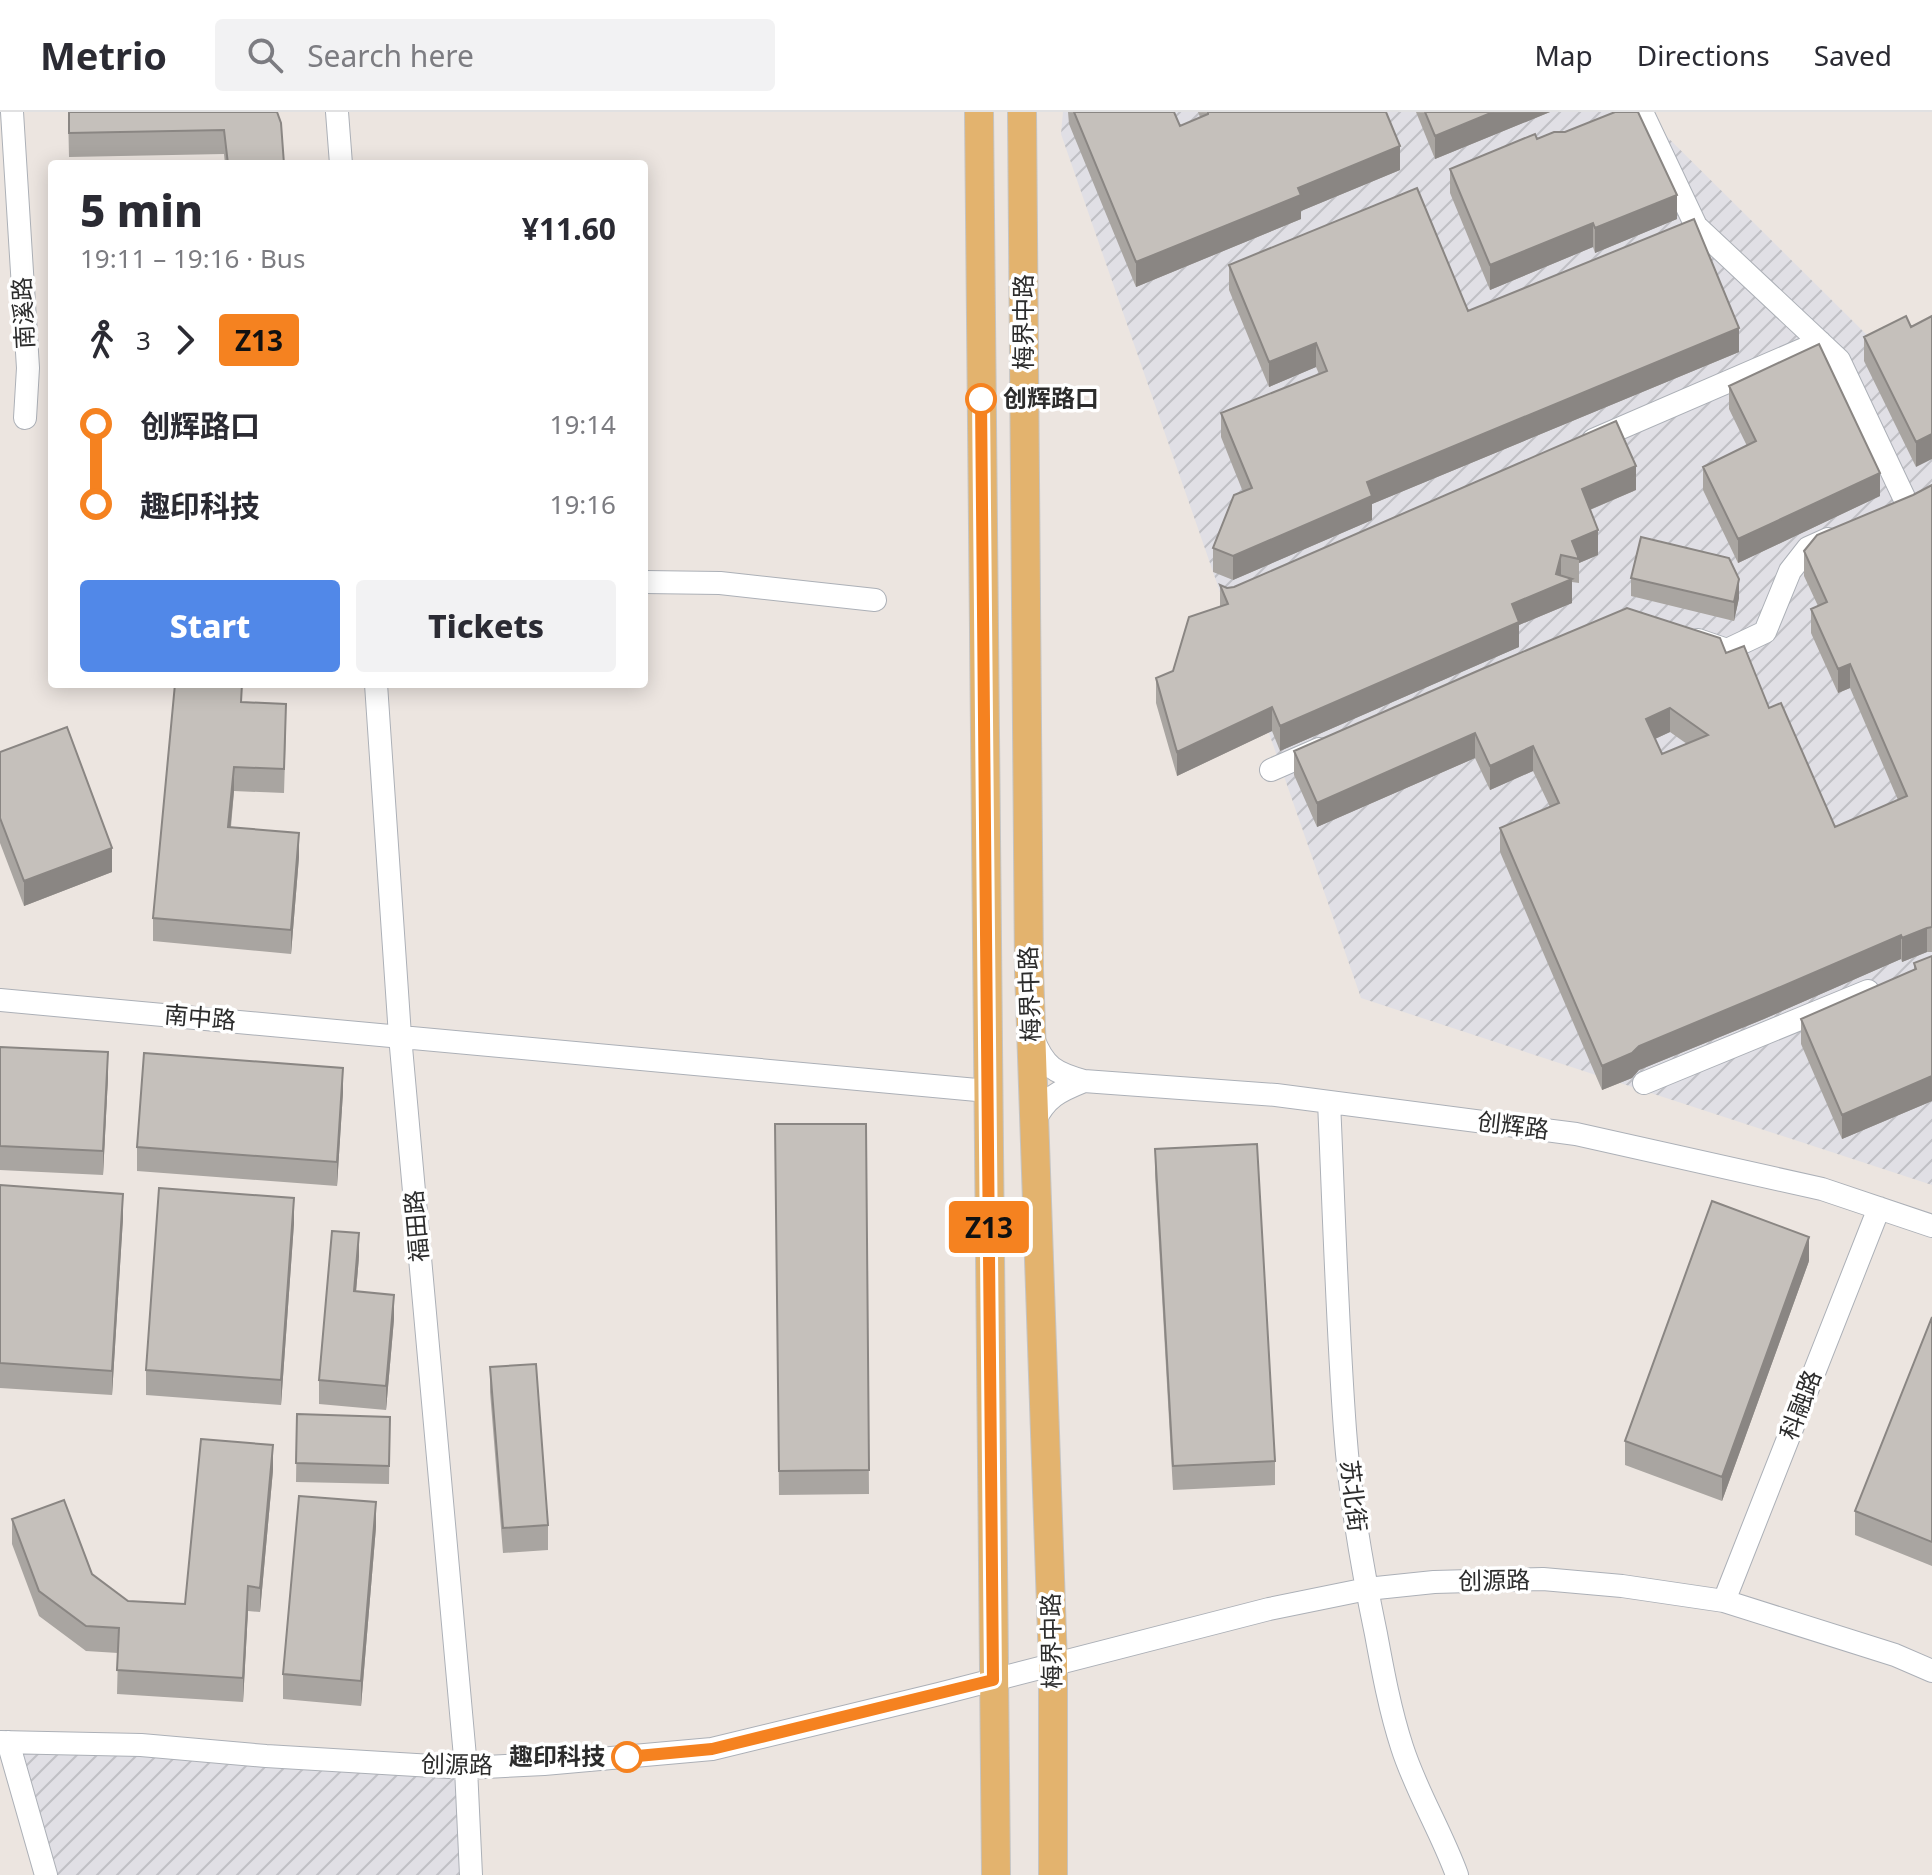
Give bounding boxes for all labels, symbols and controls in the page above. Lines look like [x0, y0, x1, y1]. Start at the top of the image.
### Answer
search box [215, 19, 775, 91]
text: Metrio [40, 29, 167, 81]
icon: search [243, 33, 287, 77]
text: Search here [307, 35, 474, 76]
text: Map [1534, 36, 1593, 74]
text: Directions [1637, 36, 1770, 74]
text: Saved [1814, 36, 1892, 74]
text: 5 min [80, 180, 203, 240]
text: ¥11.60 [522, 208, 616, 249]
text: 19:11 – 19:16 · Bus [80, 240, 305, 276]
street label: 梅界中路 [1006, 274, 1039, 370]
street label: 南溪路 [4, 276, 41, 350]
icon: walk [80, 318, 124, 362]
icon: forward [163, 318, 207, 362]
text: Z13 [235, 321, 283, 359]
text: 3 [136, 322, 151, 358]
place label: 创辉路口 [1003, 381, 1099, 414]
marker: 创辉路口 [966, 384, 996, 414]
text: 创辉路口 [140, 405, 260, 446]
text: 19:14 [550, 406, 616, 442]
text: 趣印科技 [140, 485, 260, 526]
text: 19:16 [550, 486, 616, 522]
button: Start [80, 580, 340, 672]
button: Tickets [356, 580, 616, 672]
street label: 梅界中路 [1010, 946, 1047, 1043]
street label: 南中路 [163, 997, 237, 1036]
street label: 创辉路 [1475, 1104, 1551, 1145]
street label: 福田路 [396, 1189, 435, 1263]
line badge: Z13 [943, 1201, 1035, 1253]
text: Z13 [965, 1208, 1013, 1246]
street label: 科融路 [1771, 1365, 1828, 1444]
street label: 苏北街 [1334, 1458, 1375, 1534]
street label: 创源路 [1458, 1562, 1530, 1597]
street label: 梅界中路 [1033, 1593, 1068, 1689]
place label: 趣印科技 [509, 1739, 605, 1772]
marker: 趣印科技 [612, 1742, 642, 1772]
street label: 创源路 [421, 1746, 493, 1781]

